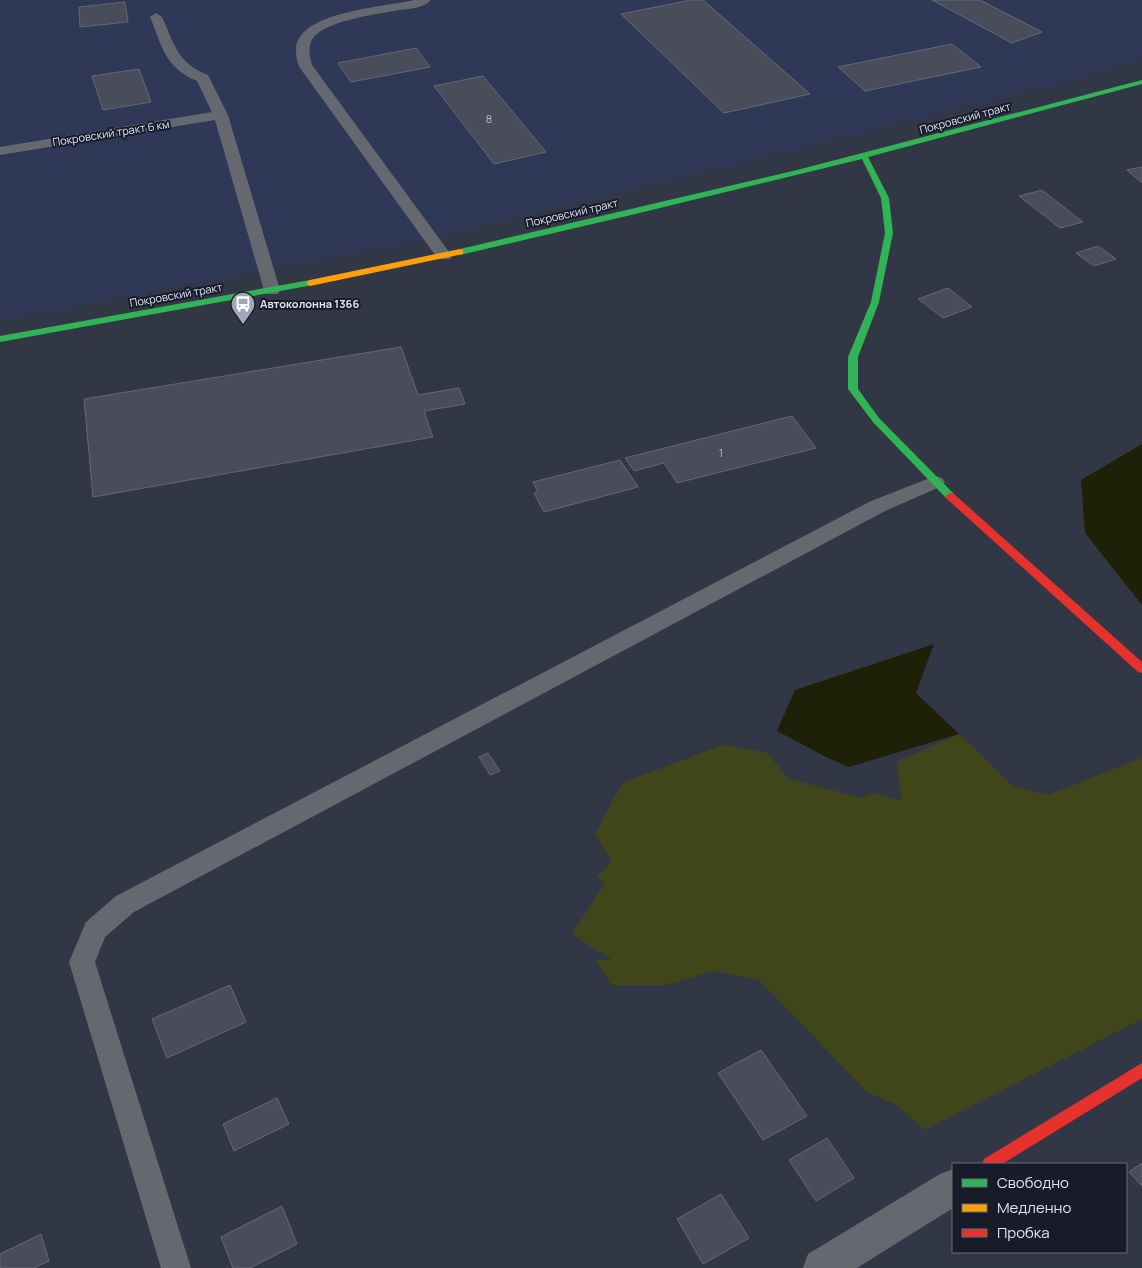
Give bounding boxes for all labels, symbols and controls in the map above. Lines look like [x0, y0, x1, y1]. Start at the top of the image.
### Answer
street label: Покровский тракт [918, 98, 1013, 137]
house number: 8 [486, 111, 492, 126]
street label: Покровский тракт 6 км [51, 116, 170, 149]
street label: Покровский тракт [524, 195, 620, 230]
street label: Покровский тракт [128, 279, 224, 310]
bus stop icon: Автоколонна 1366 [230, 291, 256, 325]
place label: Автоколонна 1366 [260, 296, 359, 311]
house number: 1 [719, 445, 723, 460]
legend [952, 1163, 1127, 1253]
text: Свободно [997, 1172, 1069, 1193]
text: Медленно [997, 1197, 1071, 1218]
text: Пробка [997, 1222, 1050, 1243]

